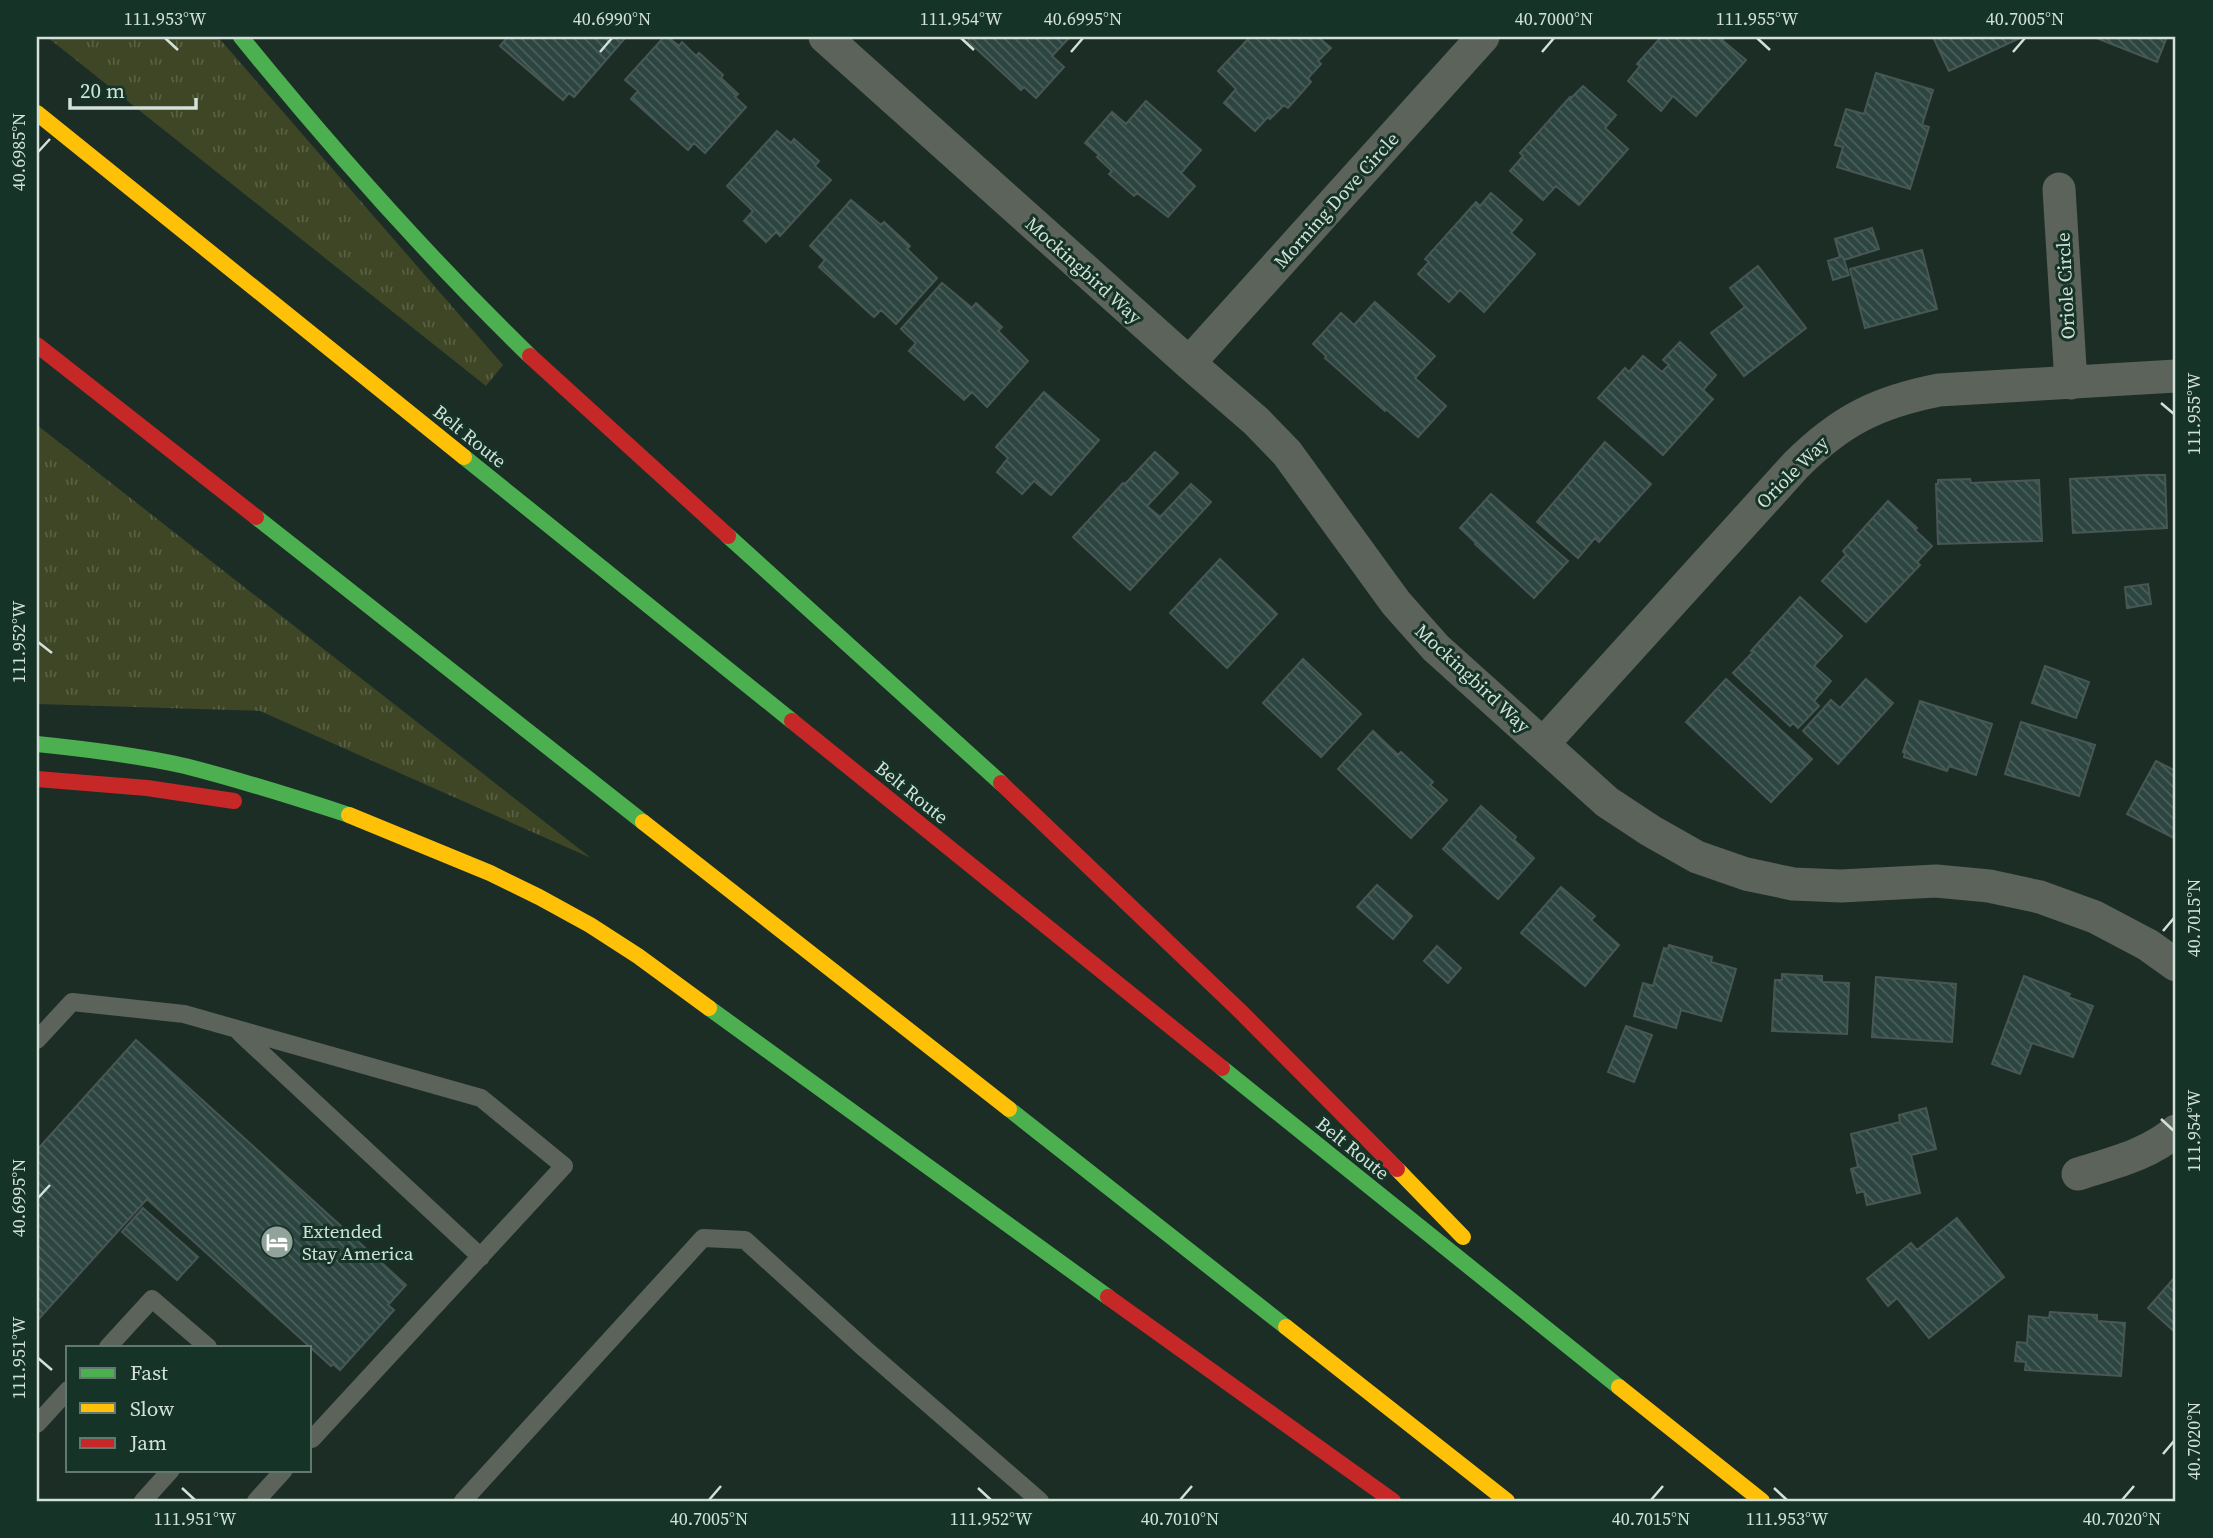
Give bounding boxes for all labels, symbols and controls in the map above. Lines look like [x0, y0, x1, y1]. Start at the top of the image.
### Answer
text: 111.953°W [124, 6, 207, 31]
text: 40.6990°N [573, 6, 651, 31]
text: 111.954°W [920, 6, 1003, 31]
text: 40.6995°N [1044, 6, 1122, 31]
text: 40.7000°N [1515, 6, 1593, 31]
text: 111.955°W [1716, 6, 1799, 31]
text: 40.7005°N [1986, 6, 2064, 31]
scale bar [70, 66, 196, 110]
text: 20 m [80, 76, 125, 105]
text: 40.6985°N [6, 113, 31, 191]
street label: Morning Dove Circle [1268, 126, 1404, 274]
street label: Mockingbird Way [1020, 211, 1148, 330]
street label: Oriole Circle [2049, 232, 2081, 340]
text: 111.955°W [2181, 372, 2206, 455]
street label: Belt Route [428, 398, 512, 474]
street label: Oriole Way [1750, 430, 1834, 514]
text: 111.952°W [6, 600, 31, 683]
street label: Mockingbird Way [1410, 618, 1536, 738]
street label: Belt Route [870, 754, 954, 830]
text: 40.7015°N [2181, 879, 2206, 957]
text: 111.954°W [2181, 1089, 2206, 1172]
street label: Belt Route [1311, 1110, 1395, 1186]
text: 40.6995°N [6, 1159, 31, 1237]
place label: Extended Stay America [302, 1218, 414, 1266]
hotel icon: Extended Stay America [258, 1223, 296, 1261]
text: 111.951°W [6, 1316, 31, 1399]
legend [66, 1346, 312, 1472]
text: Fast [130, 1358, 168, 1387]
text: Slow [130, 1394, 174, 1423]
text: 40.7020°N [2181, 1402, 2206, 1480]
text: Jam [129, 1428, 167, 1457]
text: 111.951°W [154, 1506, 237, 1531]
text: 40.7005°N [670, 1506, 748, 1531]
text: 111.952°W [950, 1506, 1033, 1531]
text: 40.7010°N [1141, 1506, 1219, 1531]
text: 40.7015°N [1612, 1506, 1690, 1531]
text: 111.953°W [1746, 1506, 1829, 1531]
text: 40.7020°N [2083, 1506, 2161, 1531]

